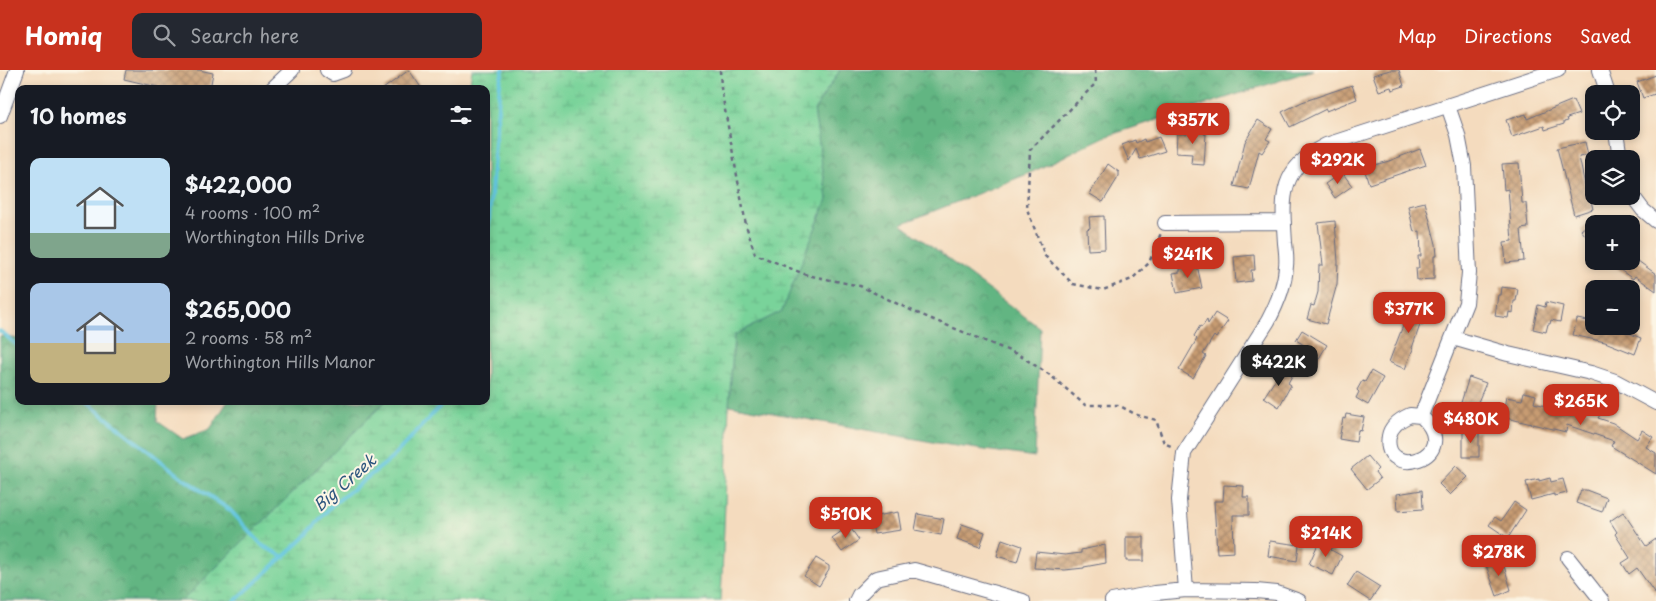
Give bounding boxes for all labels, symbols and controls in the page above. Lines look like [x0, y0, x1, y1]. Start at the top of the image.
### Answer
search box [132, 13, 482, 58]
text: Homiq [25, 17, 102, 53]
icon: search [150, 21, 178, 49]
text: Search here [190, 21, 299, 49]
text: Map [1398, 22, 1436, 49]
text: Directions [1464, 22, 1552, 49]
text: Saved [1580, 22, 1631, 49]
map controls [1585, 85, 1640, 335]
button: locate [1585, 85, 1640, 140]
text: 10 homes [30, 99, 127, 131]
icon: filters [447, 101, 475, 129]
pin: $357K [1158, 102, 1228, 145]
text: $357K [1167, 107, 1219, 131]
pin: $292K [1303, 142, 1373, 185]
text: $292K [1311, 147, 1365, 171]
button: layers [1585, 150, 1640, 205]
text: $422,000 [185, 168, 292, 200]
icon: home [70, 178, 130, 238]
text: 4 rooms · 100 m² [185, 200, 320, 224]
button: + [1585, 215, 1640, 270]
text: Worthington Hills Drive [185, 224, 365, 248]
pin: $241K [1153, 236, 1223, 279]
text: $241K [1163, 241, 1213, 265]
button: − [1585, 280, 1640, 335]
pin: $377K [1374, 292, 1444, 334]
text: $265,000 [185, 293, 291, 325]
text: $377K [1384, 296, 1434, 320]
icon: home [70, 303, 130, 363]
text: 2 rooms · 58 m² [185, 325, 312, 349]
pin: $422K [1244, 344, 1314, 387]
text: Worthington Hills Manor [185, 349, 375, 373]
text: $422K [1252, 349, 1306, 373]
pin: $265K [1546, 384, 1616, 426]
text: $265K [1554, 388, 1608, 412]
pin: $480K [1436, 402, 1506, 444]
text: $480K [1443, 406, 1499, 430]
water label: Big Creek [307, 447, 382, 516]
pin: $510K [811, 496, 881, 539]
text: $510K [820, 501, 872, 525]
pin: $214K [1291, 516, 1361, 558]
text: $214K [1300, 520, 1352, 544]
pin: $278K [1464, 534, 1534, 577]
text: $278K [1473, 539, 1525, 563]

